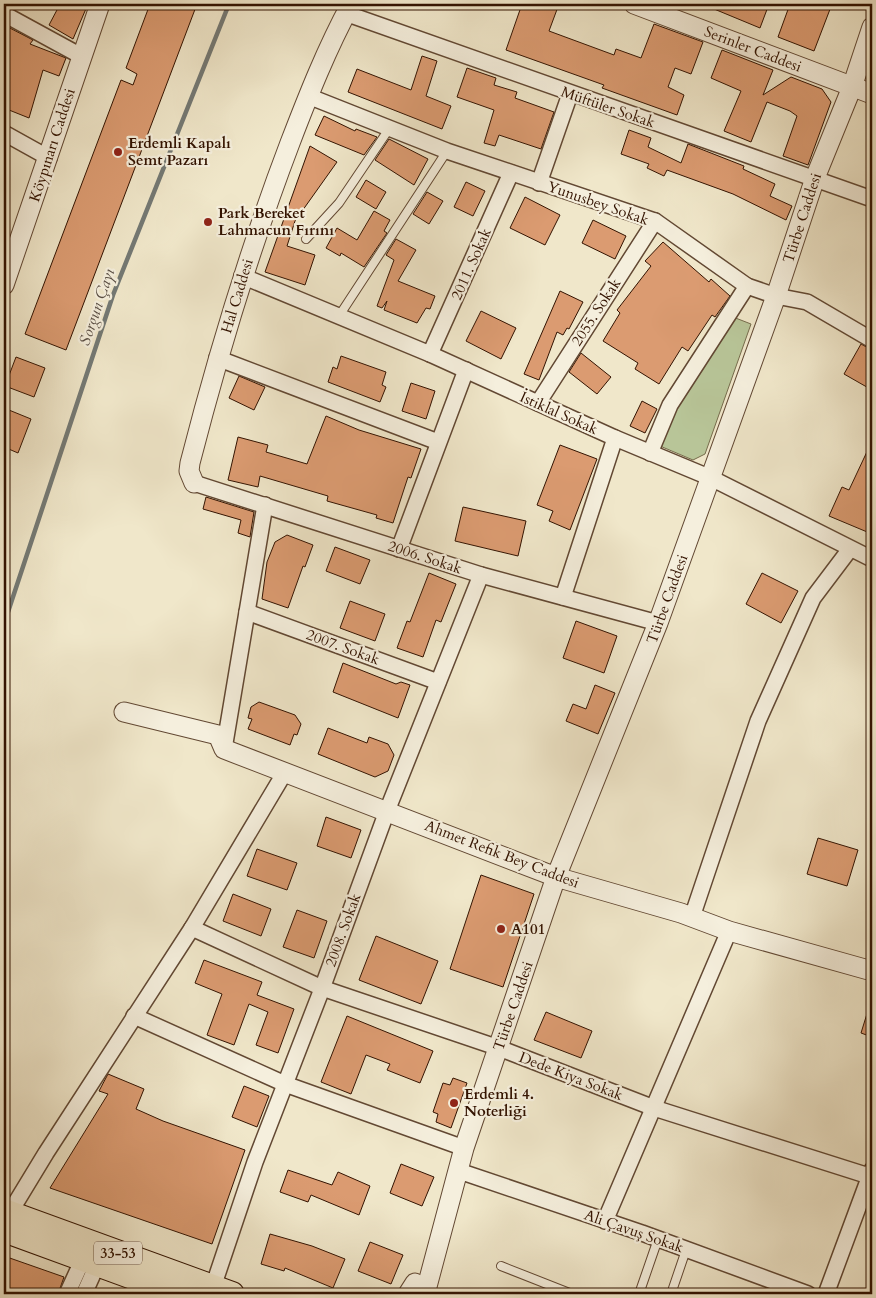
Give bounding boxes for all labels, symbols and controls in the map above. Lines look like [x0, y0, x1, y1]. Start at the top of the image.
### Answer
street label: Serinler Caddesi [702, 21, 804, 77]
street label: Müftüler Sokak [558, 82, 658, 132]
street label: Köypınarı Caddesi [24, 86, 80, 204]
place label: Erdemli Kapalı Semt Pazarı [128, 133, 231, 170]
marker: Erdemli Kapalı Semt Pazarı [112, 146, 124, 158]
street label: Türbe Caddesi [778, 170, 826, 266]
street label: Yunusbey Sokak [545, 176, 651, 230]
place label: Park Bereket Lahmacun Fırını [218, 203, 334, 240]
marker: Park Bereket Lahmacun Fırını [202, 216, 214, 228]
street label: 2011. Sokak [446, 225, 496, 303]
street label: Hal Caddesi [216, 256, 258, 336]
water label: Sorgun Çayı [74, 265, 121, 348]
street label: 2055. Sokak [567, 274, 625, 350]
street label: İstiklal Sokak [517, 387, 601, 439]
street label: 2006. Sokak [385, 536, 465, 578]
street label: Türbe Caddesi [642, 552, 692, 646]
street label: 2007. Sokak [304, 624, 382, 670]
street label: Ahmet Refik Bey Caddesi [422, 815, 582, 893]
street label: 2008. Sokak [320, 891, 366, 969]
place label: A101 [511, 919, 545, 939]
marker: A101 [495, 923, 507, 935]
street label: Türbe Caddesi [488, 959, 538, 1053]
street label: Dede Kiya Sokak [516, 1047, 626, 1105]
place label: Erdemli 4. Noterliği [464, 1084, 534, 1121]
marker: Erdemli 4. Noterliği [448, 1097, 460, 1109]
street label: Ali Çavuş Sokak [582, 1205, 686, 1257]
road number: 33-53 [94, 1242, 142, 1264]

